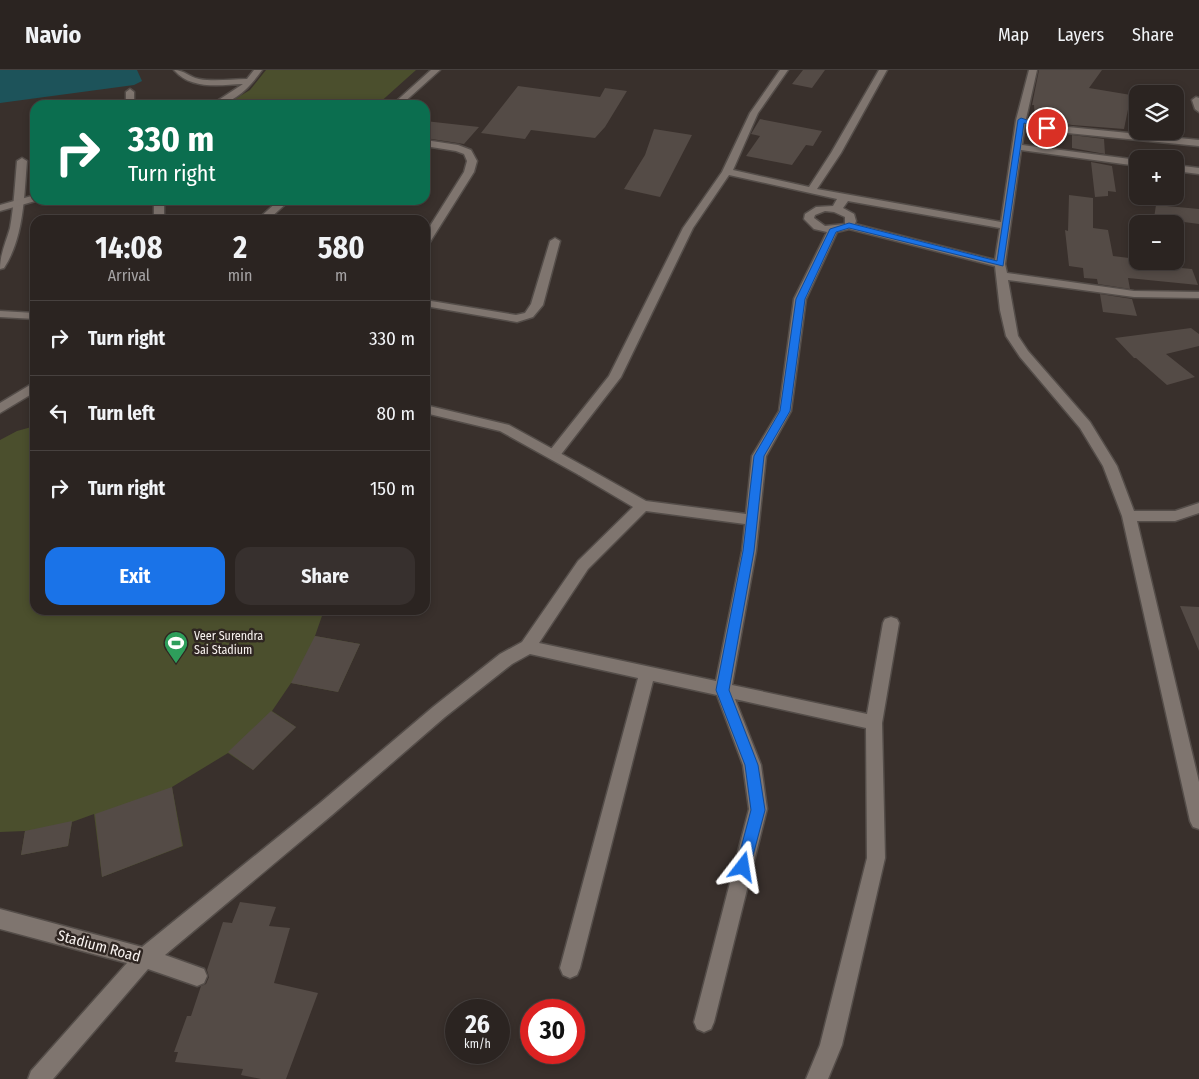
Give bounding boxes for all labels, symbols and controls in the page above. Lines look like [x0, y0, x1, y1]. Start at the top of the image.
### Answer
text: Navio [25, 21, 81, 49]
text: Map [998, 24, 1029, 46]
text: Layers [1057, 24, 1104, 46]
text: Share [1132, 24, 1174, 46]
map controls [1129, 85, 1184, 270]
button: layers [1129, 85, 1184, 140]
pin [1026, 107, 1068, 149]
icon: arrive [1033, 114, 1061, 142]
text: 330 m [128, 118, 214, 160]
icon: right [45, 120, 110, 185]
button: + [1129, 150, 1184, 205]
text: Turn right [128, 160, 216, 187]
button: − [1129, 215, 1184, 270]
text: 14:08 [95, 230, 162, 266]
text: 2 [233, 230, 247, 266]
text: 580 [318, 230, 365, 266]
text: Arrival [108, 266, 150, 285]
text: min [228, 266, 253, 285]
text: m [335, 266, 347, 285]
icon: right [45, 324, 73, 352]
text: Turn right [88, 327, 165, 350]
text: 330 m [369, 327, 415, 350]
icon: left [45, 399, 73, 427]
text: Turn left [88, 402, 155, 425]
text: 80 m [377, 402, 415, 425]
icon: right [45, 474, 73, 502]
text: Turn right [88, 477, 165, 500]
text: 150 m [370, 477, 415, 500]
button: Exit [45, 547, 225, 605]
button: Share [235, 547, 415, 605]
place label: Veer Surendra Sai Stadium [194, 629, 263, 657]
sports icon: Veer Surendra Sai Stadium [163, 630, 189, 664]
position arrow [716, 840, 768, 892]
street label: Stadium Road [55, 926, 143, 966]
speed limit sign: 30 [520, 999, 585, 1064]
text: 26 [465, 1010, 490, 1040]
text: km/h [464, 1037, 491, 1051]

